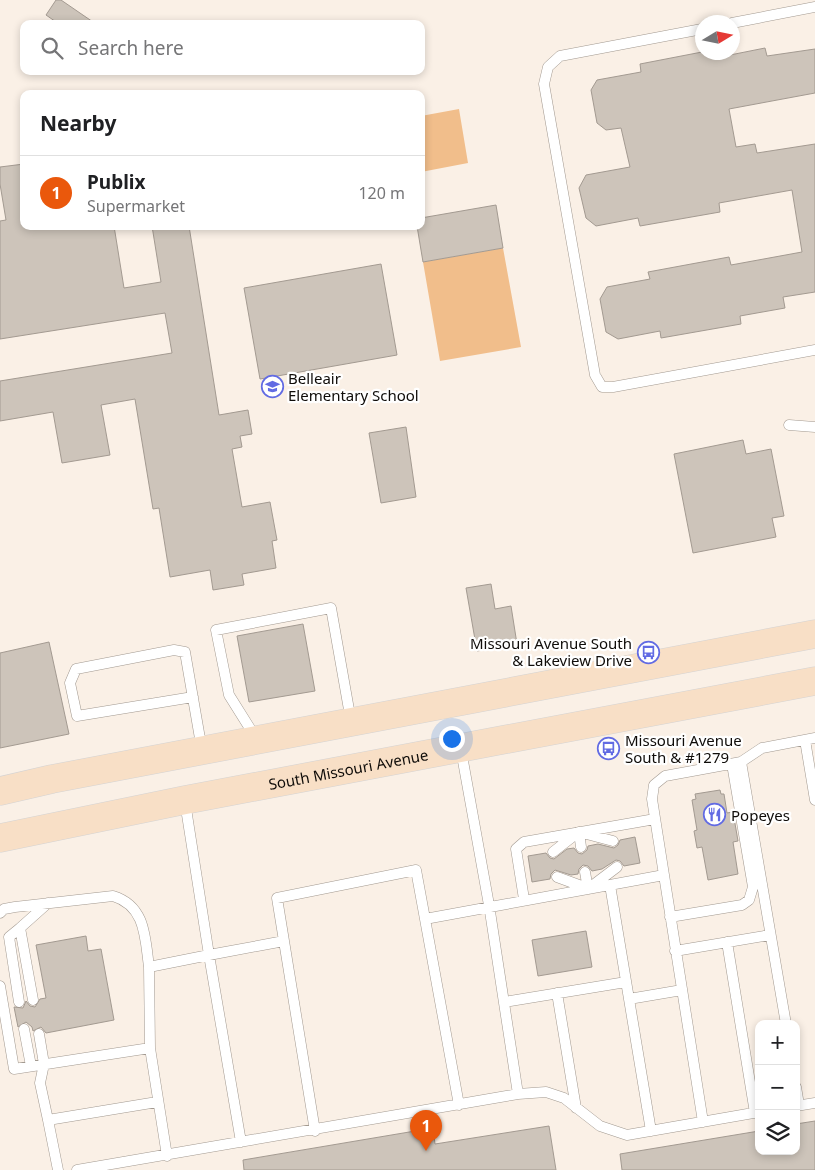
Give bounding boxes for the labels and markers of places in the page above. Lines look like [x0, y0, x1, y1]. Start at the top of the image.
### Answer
place label: Belleair Elementary School [288, 368, 419, 405]
school or university icon: Belleair Elementary School [260, 375, 284, 399]
place label: Missouri Avenue South & Lakeview Drive [470, 633, 632, 670]
bus stop icon: Missouri Avenue South & Lakeview Drive [636, 640, 660, 664]
place label: Missouri Avenue South & #1279 [625, 730, 742, 767]
bus stop icon: Missouri Avenue South & #1279 [597, 737, 621, 761]
restaurant icon: Popeyes [703, 803, 727, 827]
place label: Popeyes [731, 805, 790, 825]
pin: 1 [410, 1110, 442, 1151]

